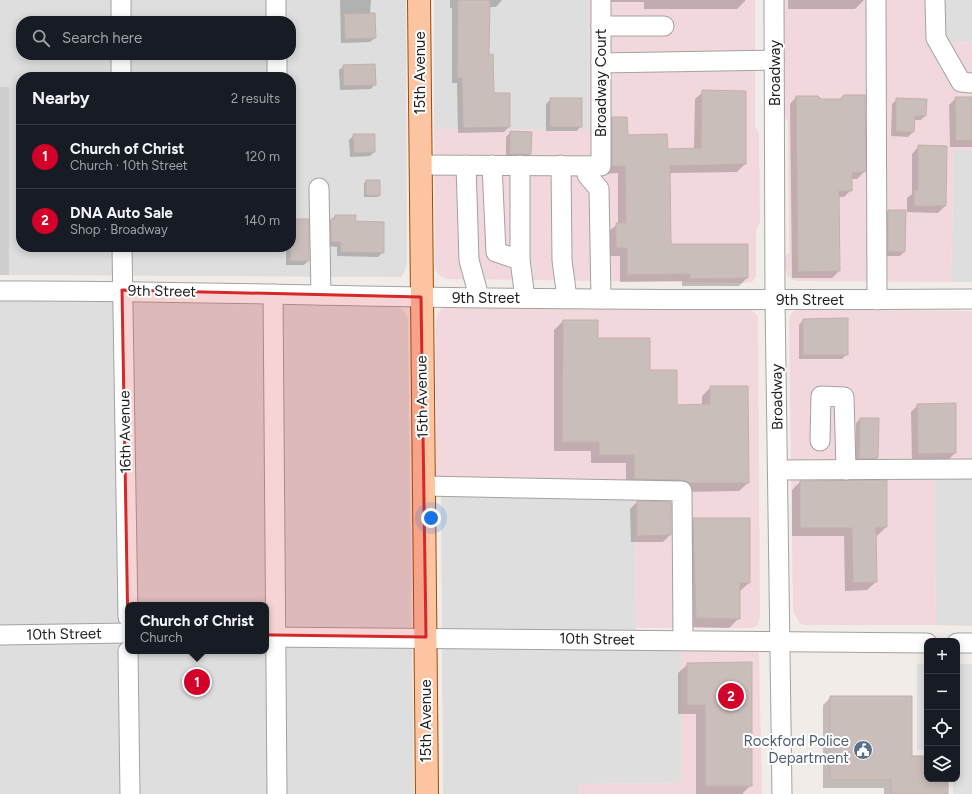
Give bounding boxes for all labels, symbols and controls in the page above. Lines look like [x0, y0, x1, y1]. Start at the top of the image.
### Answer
search box [16, 16, 296, 60]
icon: search [30, 27, 52, 49]
street label: Broadway Court [592, 28, 610, 137]
text: Search here [62, 29, 142, 47]
street label: 15th Avenue [411, 31, 429, 115]
street label: Broadway [766, 40, 784, 106]
text: Nearby [32, 88, 90, 108]
text: 2 results [231, 91, 280, 106]
text: Church of Christ [70, 140, 184, 158]
text: 1 [42, 149, 48, 164]
text: 120 m [245, 149, 280, 164]
text: Church · 10th Street [70, 158, 188, 173]
text: DNA Auto Sale [70, 204, 173, 222]
text: 2 [41, 213, 49, 228]
text: 140 m [244, 213, 280, 228]
text: Shop · Broadway [70, 222, 168, 237]
street label: 9th Street [128, 281, 197, 301]
street label: 9th Street [452, 289, 520, 307]
street label: 9th Street [776, 291, 844, 309]
street label: 15th Avenue [412, 355, 432, 439]
street label: Broadway [767, 364, 787, 430]
street label: 16th Avenue [115, 390, 135, 474]
your location [421, 508, 441, 528]
popup [125, 602, 269, 654]
text: Church of Christ [140, 612, 254, 630]
street label: 10th Street [26, 624, 102, 644]
street label: 10th Street [559, 629, 635, 649]
text: Church [140, 630, 182, 645]
map controls [924, 638, 960, 782]
button: + [924, 638, 960, 674]
pin: 1 [184, 667, 210, 697]
button: − [924, 674, 960, 710]
street label: 15th Avenue [417, 679, 435, 763]
pin: 2 [718, 681, 744, 711]
button: locate [924, 710, 960, 746]
place label: Rockford Police Department [743, 732, 849, 767]
public building icon: Rockford Police Department [852, 739, 874, 761]
button: layers [924, 746, 960, 782]

